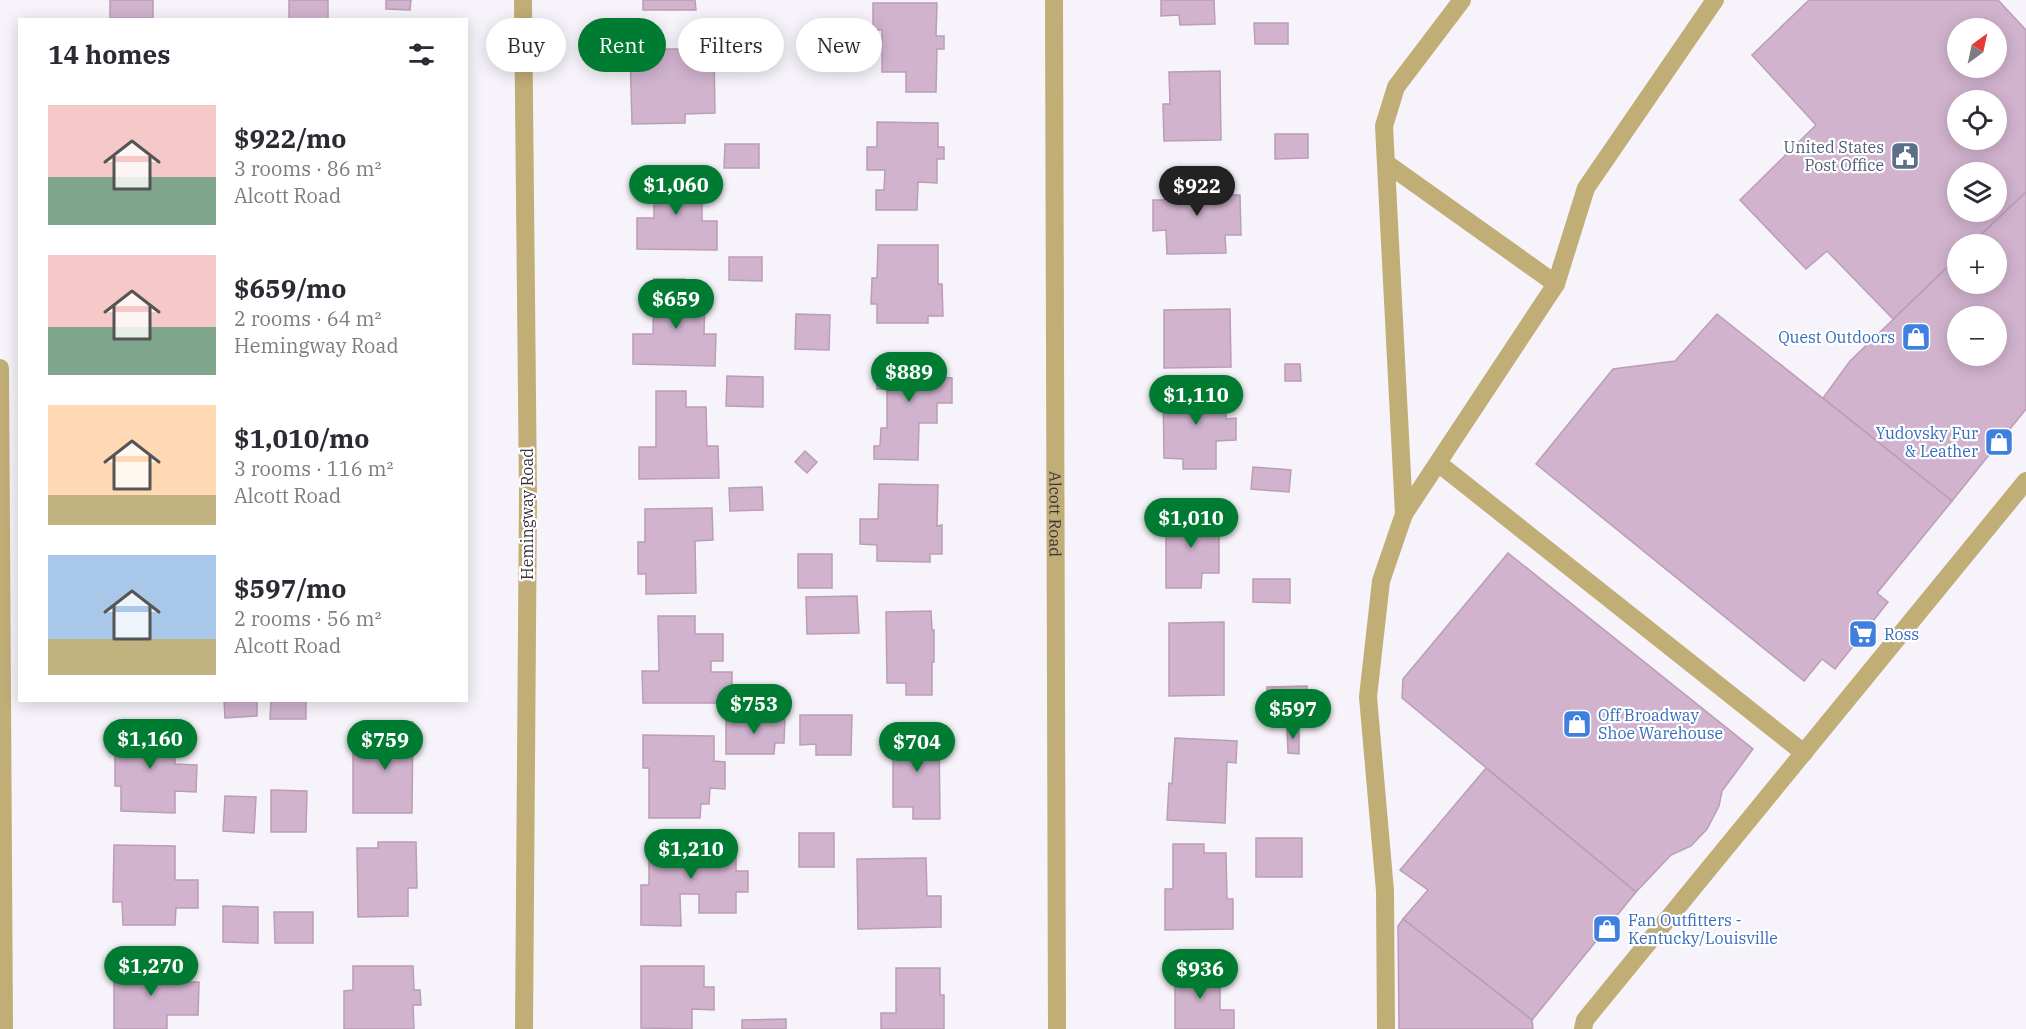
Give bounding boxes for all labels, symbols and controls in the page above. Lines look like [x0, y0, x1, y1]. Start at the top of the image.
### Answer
chip: Buy [486, 18, 566, 72]
chip: Rent [578, 18, 666, 72]
chip: Filters [678, 18, 784, 72]
chip: New [796, 18, 882, 72]
north arrow [1947, 18, 2007, 78]
map controls [1947, 18, 2007, 366]
text: 14 homes [48, 37, 170, 71]
icon: filters [405, 38, 438, 71]
button: locate [1947, 90, 2007, 150]
text: $922/mo [234, 121, 346, 155]
icon: home [96, 129, 168, 201]
place label: United States Post Office [1783, 137, 1884, 175]
public building icon: United States Post Office [1889, 140, 1921, 172]
text: 3 rooms · 86 m² [234, 155, 381, 182]
button: layers [1947, 162, 2007, 222]
pin: $1,060 [627, 165, 725, 216]
pin: $922 [1161, 166, 1233, 217]
text: $1,060 [643, 171, 709, 198]
text: $922 [1173, 172, 1221, 199]
text: Alcott Road [234, 182, 341, 209]
button: + [1947, 234, 2007, 294]
text: $659/mo [234, 271, 346, 305]
icon: home [96, 279, 168, 351]
pin: $659 [640, 279, 712, 330]
text: $659 [652, 285, 700, 312]
text: 2 rooms · 64 m² [234, 305, 381, 332]
button: − [1947, 306, 2007, 366]
shop icon: Quest Outdoors [1900, 321, 1932, 353]
place label: Quest Outdoors [1778, 327, 1895, 347]
text: Hemingway Road [234, 332, 399, 359]
pin: $889 [873, 352, 945, 403]
text: $889 [885, 358, 933, 385]
pin: $1,110 [1147, 375, 1245, 426]
text: $1,110 [1163, 381, 1229, 408]
text: $1,010/mo [234, 421, 369, 455]
place label: Yudovsky Fur & Leather [1875, 423, 1978, 461]
shop icon: Yudovsky Fur & Leather [1983, 426, 2015, 458]
icon: home [96, 429, 168, 501]
street label: Hemingway Road [517, 448, 537, 580]
text: 3 rooms · 116 m² [234, 455, 393, 482]
street label: Alcott Road [1045, 471, 1066, 557]
text: Alcott Road [234, 482, 341, 509]
pin: $1,010 [1142, 498, 1240, 549]
text: $1,010 [1158, 504, 1224, 531]
text: $597/mo [234, 571, 346, 605]
icon: home [96, 579, 168, 651]
text: 2 rooms · 56 m² [234, 605, 381, 632]
supermarket icon: Ross [1847, 618, 1879, 650]
place label: Ross [1884, 624, 1919, 644]
text: Alcott Road [234, 632, 341, 659]
pin: $753 [718, 684, 790, 735]
pin: $597 [1257, 689, 1329, 740]
text: $753 [730, 690, 778, 717]
text: $597 [1269, 695, 1317, 722]
place label: Off Broadway Shoe Warehouse [1598, 705, 1723, 743]
shop icon: Off Broadway Shoe Warehouse [1561, 708, 1593, 740]
pin: $1,160 [101, 719, 199, 770]
pin: $759 [349, 720, 421, 771]
pin: $704 [881, 722, 953, 773]
text: $1,160 [117, 725, 183, 752]
text: $759 [361, 726, 409, 753]
text: $704 [893, 728, 941, 755]
pin: $1,210 [642, 829, 740, 880]
text: $1,210 [658, 835, 724, 862]
place label: Fan Outfitters - Kentucky/Louisville [1628, 910, 1778, 948]
shop icon: Fan Outfitters - Kentucky/Louisville [1591, 913, 1623, 945]
pin: $1,270 [102, 946, 200, 997]
pin: $936 [1164, 949, 1236, 1000]
text: $1,270 [118, 952, 184, 979]
text: $936 [1176, 955, 1224, 982]

